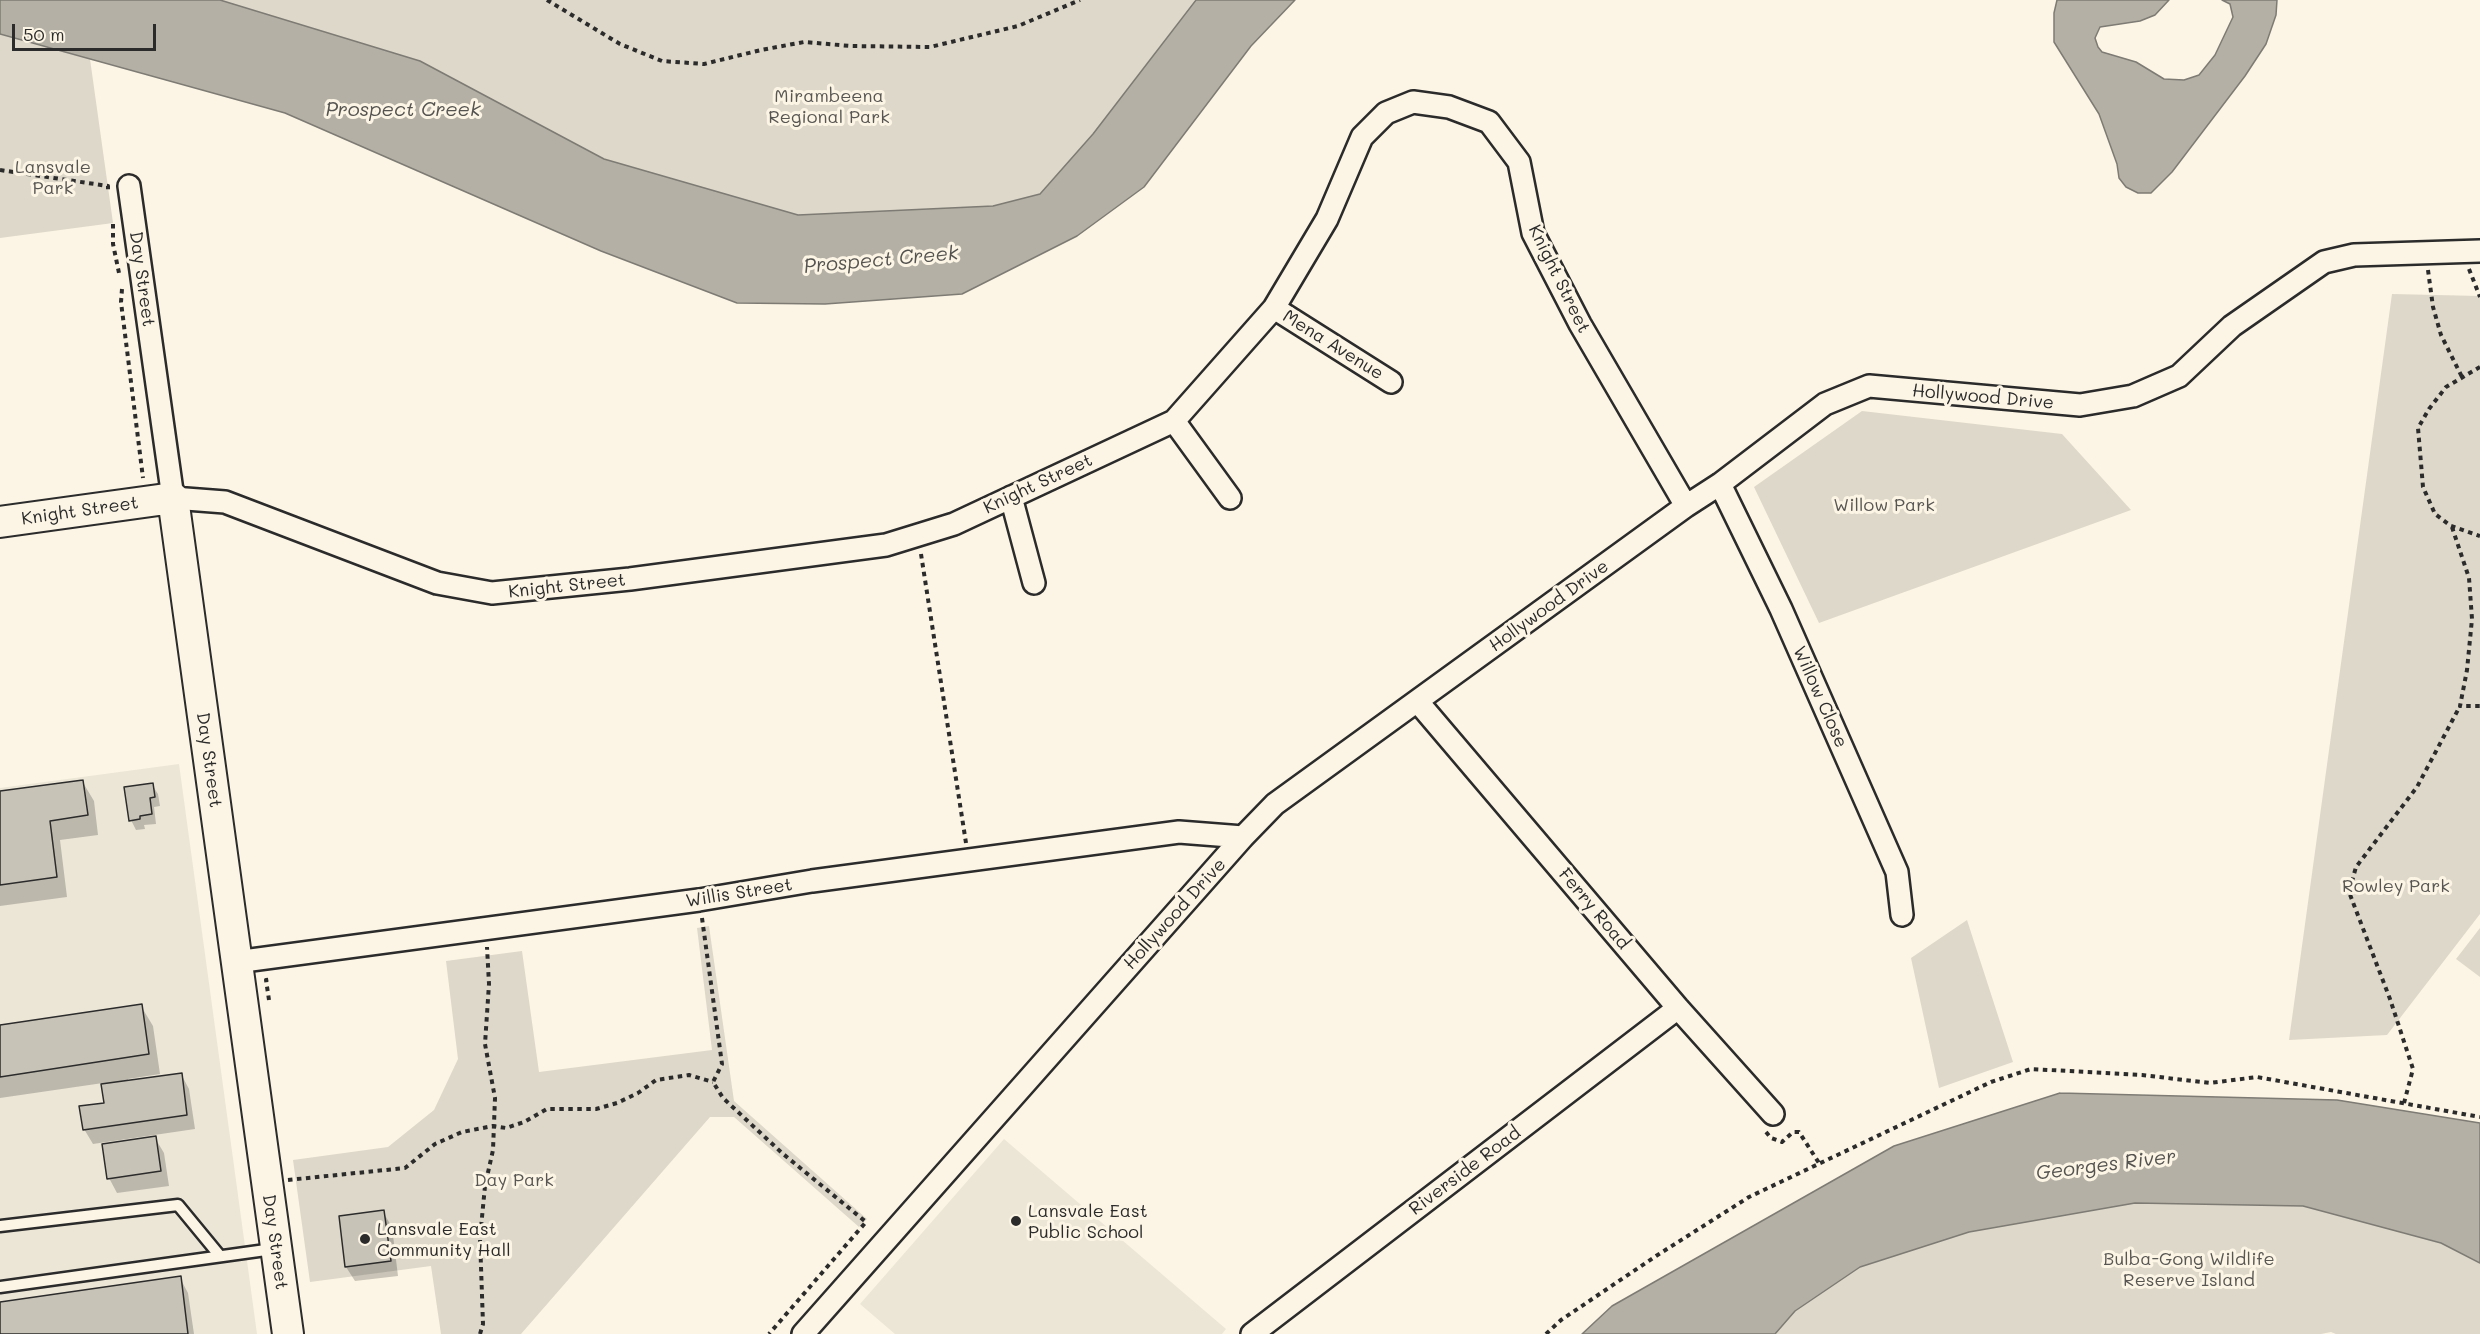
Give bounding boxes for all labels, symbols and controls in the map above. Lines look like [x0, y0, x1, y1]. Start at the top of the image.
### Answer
scale bar [15, 12, 159, 50]
text: 50 m [23, 22, 65, 46]
park label: Mirambeena Regional Park [768, 85, 890, 128]
water label: Prospect Creek [325, 98, 481, 122]
park label: Lansvale Park [15, 156, 91, 198]
street label: Knight Street [1523, 221, 1595, 337]
street label: Day Street [125, 230, 159, 328]
water label: Prospect Creek [803, 241, 959, 279]
street label: Mena Avenue [1279, 305, 1387, 385]
street label: Hollywood Drive [1911, 380, 2055, 414]
street label: Knight Street [980, 449, 1096, 519]
street label: Knight Street [20, 492, 140, 530]
park label: Willow Park [1833, 494, 1935, 516]
street label: Hollywood Drive [1485, 556, 1613, 656]
street label: Knight Street [507, 569, 627, 603]
street label: Willow Close [1788, 643, 1852, 751]
street label: Day Street [192, 711, 226, 809]
street label: Hollywood Drive [1119, 854, 1231, 974]
street label: Ferry Road [1554, 864, 1634, 954]
street label: Willis Street [684, 874, 794, 912]
park label: Rowley Park [2342, 875, 2450, 897]
street label: Riverside Road [1405, 1122, 1525, 1220]
water label: Georges River [2034, 1144, 2178, 1186]
park label: Day Park [474, 1169, 554, 1191]
street label: Day Street [258, 1193, 292, 1291]
place label: Lansvale East Public School [1028, 1200, 1148, 1242]
marker: Lansvale East Public School [1009, 1214, 1023, 1228]
place label: Lansvale East Community Hall [377, 1218, 511, 1260]
marker: Lansvale East Community Hall [358, 1232, 372, 1246]
park label: Bulba-Gong Wildlife Reserve Island [2103, 1248, 2275, 1290]

